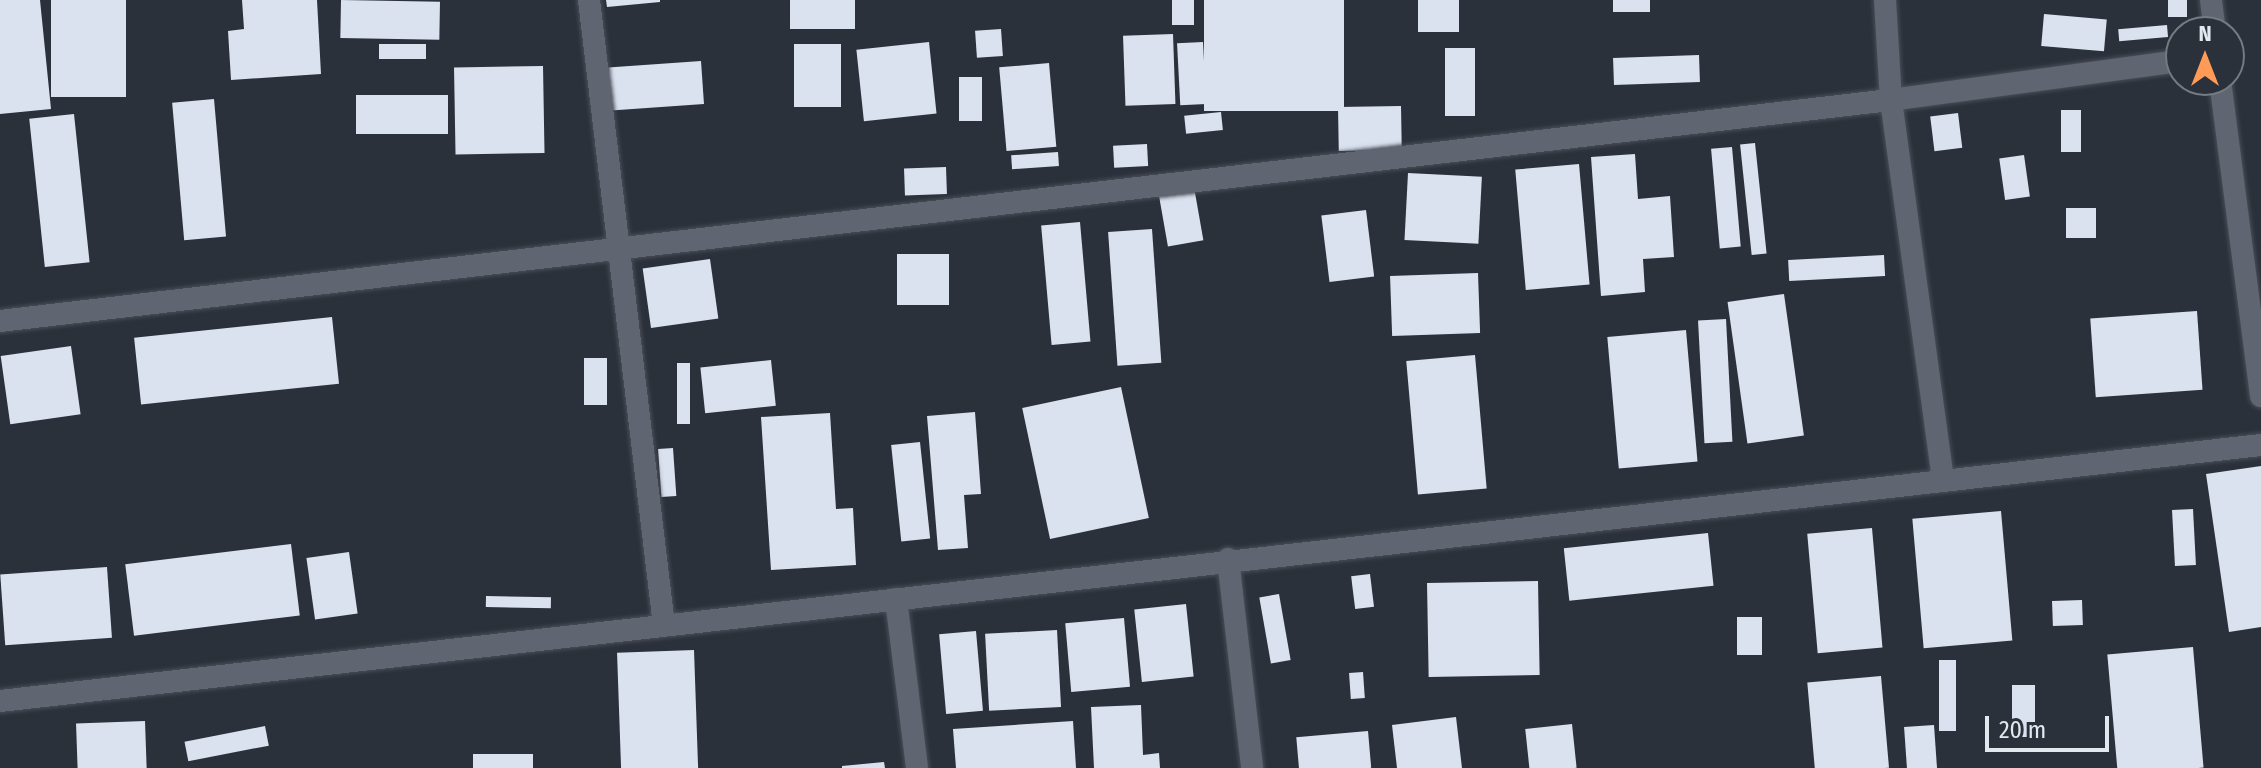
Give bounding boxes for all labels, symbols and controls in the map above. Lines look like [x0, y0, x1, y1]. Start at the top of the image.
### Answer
north arrow [2165, 16, 2245, 96]
text: N [2198, 20, 2212, 47]
scale bar [1989, 700, 2113, 750]
text: 20 m [1999, 716, 2046, 744]

